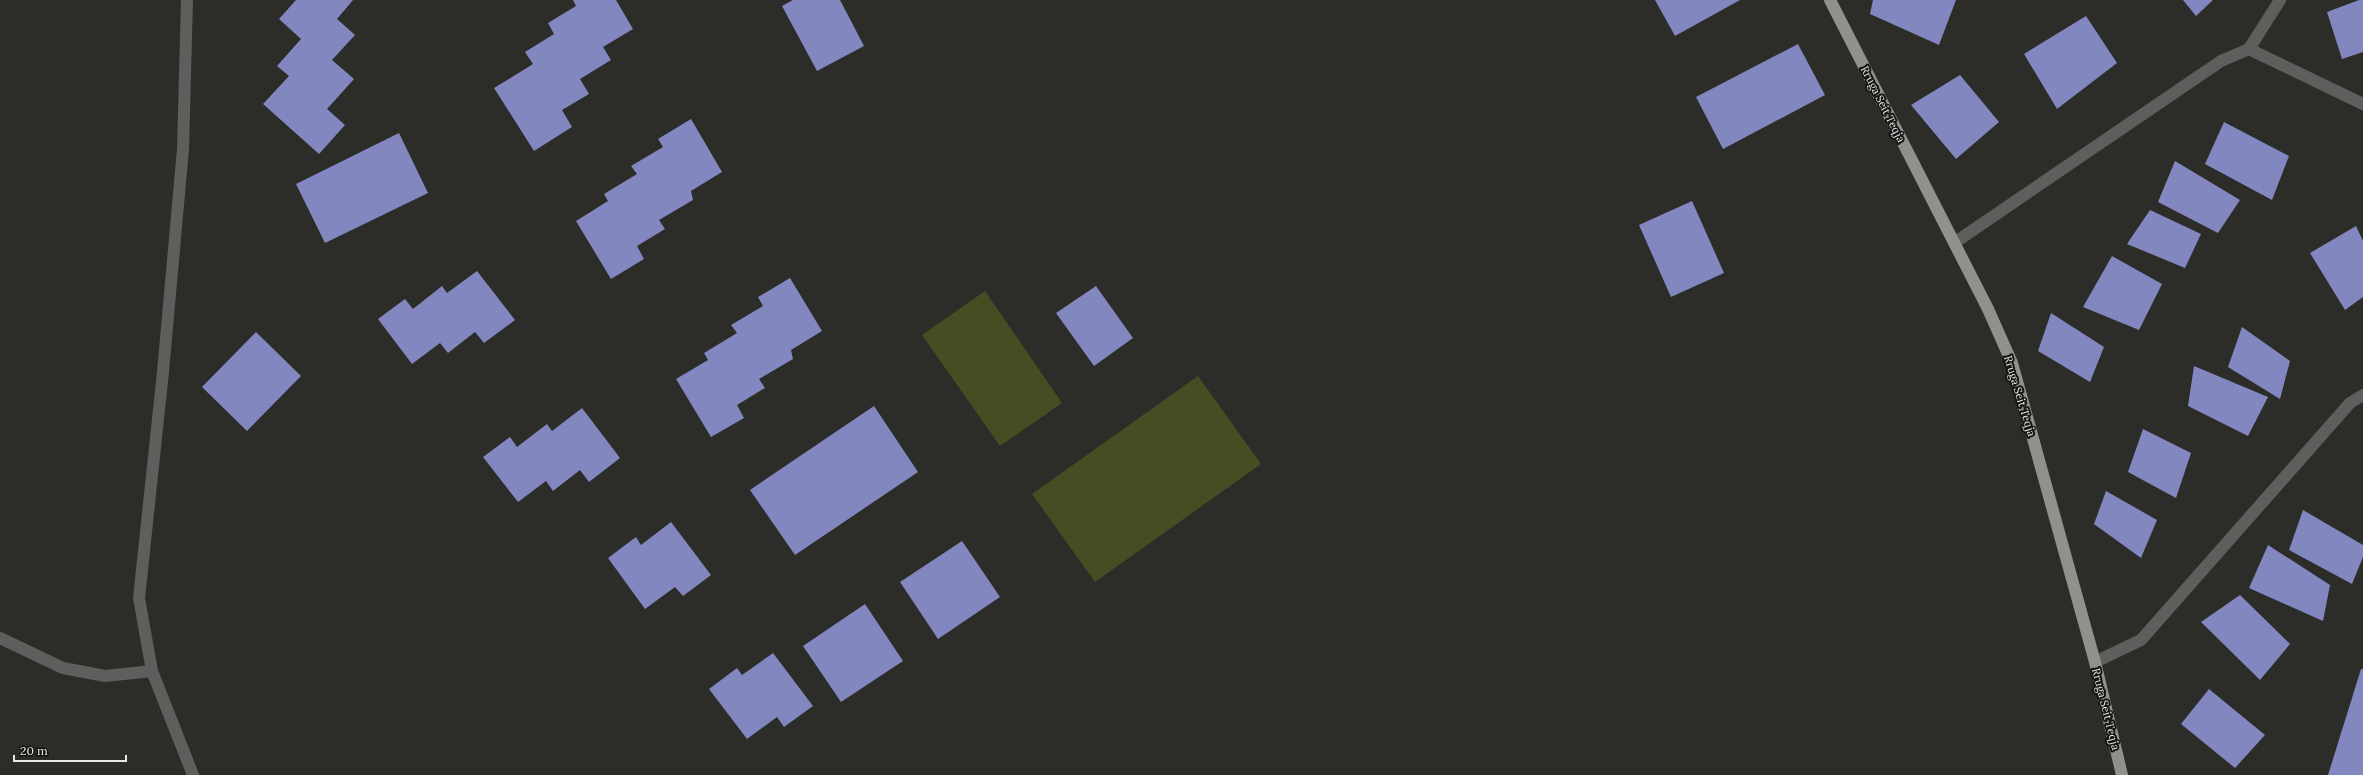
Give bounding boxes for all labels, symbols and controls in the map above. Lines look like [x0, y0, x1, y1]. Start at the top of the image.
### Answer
street label: Rruga Seit Teqja [1858, 63, 1908, 145]
street label: Rruga Seit Teqja [2001, 354, 2039, 438]
street label: Rruga Seit Teqja [2089, 667, 2123, 752]
scale bar [14, 737, 126, 763]
text: 20 m [20, 743, 48, 758]

